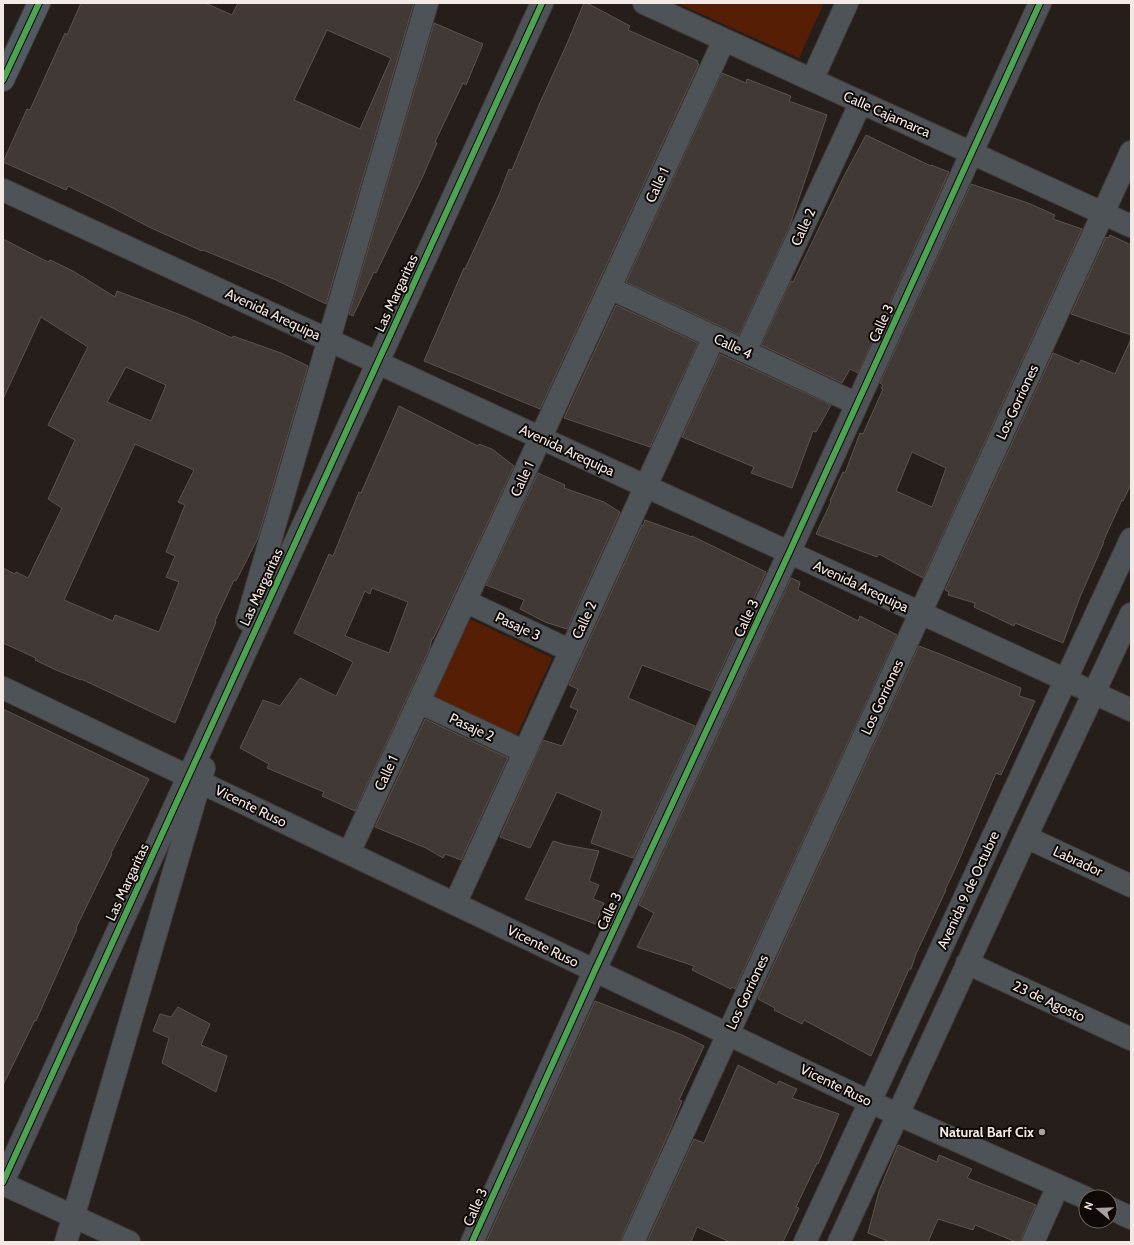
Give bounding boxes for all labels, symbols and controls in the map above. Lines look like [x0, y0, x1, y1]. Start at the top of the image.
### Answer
street label: Calle Cajamarca [841, 87, 934, 141]
street label: Calle 1 [641, 165, 673, 205]
street label: Calle 2 [786, 205, 820, 249]
street label: Las Margaritas [370, 251, 422, 335]
street label: Avenida Arequipa [222, 284, 324, 344]
street label: Calle 3 [864, 301, 898, 345]
street label: Calle 4 [711, 329, 755, 363]
street label: Los Gorriones [992, 361, 1042, 442]
street label: Avenida Arequipa [516, 420, 618, 480]
street label: Calle 1 [506, 459, 538, 499]
street label: Las Margaritas [235, 545, 287, 629]
street label: Avenida Arequipa [810, 556, 912, 616]
street label: Calle 3 [729, 596, 763, 640]
street label: Calle 2 [567, 598, 601, 642]
street label: Pasaje 3 [492, 608, 544, 644]
street label: Los Gorriones [857, 656, 907, 737]
street label: Pasaje 2 [447, 709, 497, 745]
street label: Calle 1 [370, 753, 402, 793]
street label: Vicente Ruso [212, 781, 290, 831]
street label: Avenida 9 de Octubre [933, 828, 1003, 952]
street label: Las Margaritas [101, 840, 153, 924]
street label: Labrador [1050, 842, 1106, 880]
street label: Calle 3 [592, 889, 626, 933]
street label: Vicente Ruso [504, 921, 582, 971]
street label: Los Gorriones [722, 951, 772, 1032]
street label: 23 de Agosto [1010, 976, 1088, 1026]
street label: Vicente Ruso [797, 1060, 875, 1110]
place label: Natural Barf Cix [939, 1123, 1034, 1141]
marker: Natural Barf Cix [1037, 1127, 1047, 1137]
street label: Calle 3 [459, 1185, 491, 1229]
north arrow [1078, 1189, 1118, 1229]
text: N [1081, 1200, 1096, 1212]

